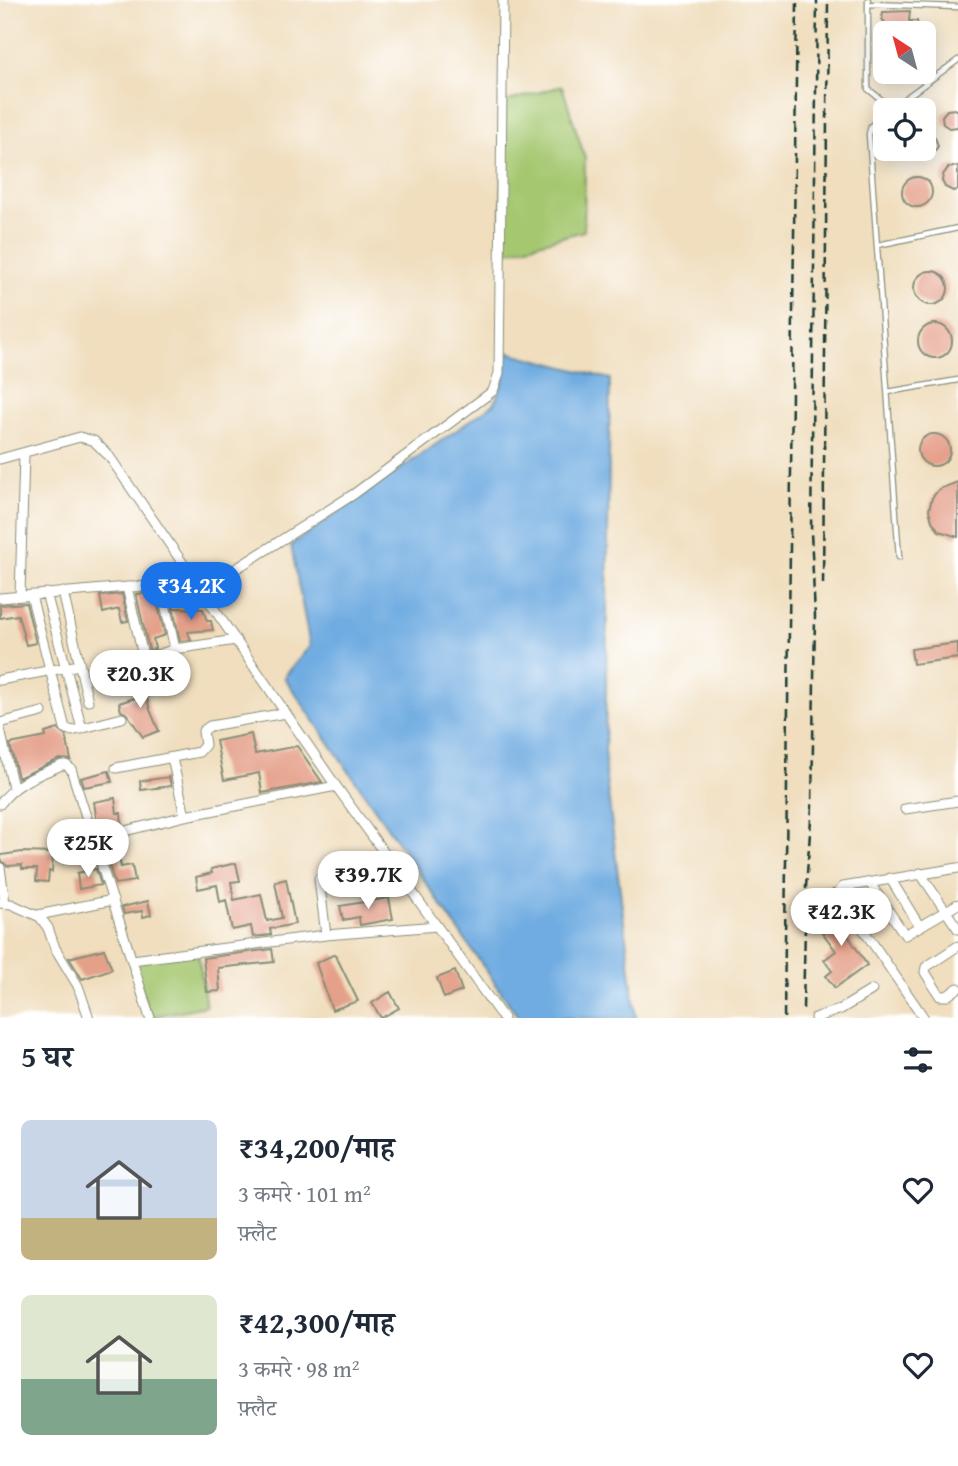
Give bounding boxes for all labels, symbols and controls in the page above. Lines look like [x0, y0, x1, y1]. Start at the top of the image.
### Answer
north arrow [873, 21, 936, 84]
map controls [873, 21, 936, 161]
button: locate [873, 98, 936, 161]
pin: ₹34.2K [134, 562, 248, 622]
text: ₹34.2K [157, 568, 225, 601]
pin: ₹20.3K [83, 650, 197, 710]
text: ₹20.3K [106, 656, 174, 689]
pin: ₹25K [47, 820, 129, 879]
text: ₹25K [63, 825, 113, 858]
pin: ₹39.7K [311, 852, 425, 911]
text: ₹39.7K [334, 857, 402, 890]
pin: ₹42.3K [784, 888, 898, 948]
text: ₹42.3K [807, 894, 875, 927]
text: 5 घर [21, 1034, 73, 1078]
icon: filters [899, 1041, 937, 1079]
text: ₹34,200/माह [238, 1125, 395, 1169]
icon: home [77, 1148, 161, 1232]
icon: heart [899, 1171, 937, 1209]
text: 3 कमरे · 101 m² [238, 1177, 371, 1210]
text: फ़्लैट [238, 1216, 276, 1249]
text: ₹42,300/माह [238, 1300, 395, 1344]
icon: home [77, 1323, 161, 1407]
icon: heart [899, 1346, 937, 1384]
text: 3 कमरे · 98 m² [238, 1352, 360, 1385]
text: फ़्लैट [238, 1391, 276, 1424]

